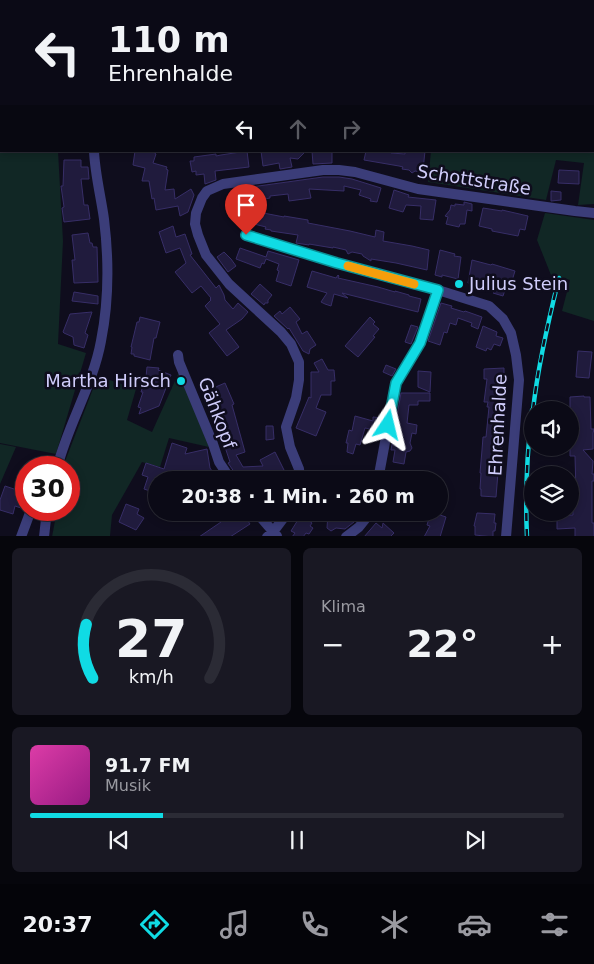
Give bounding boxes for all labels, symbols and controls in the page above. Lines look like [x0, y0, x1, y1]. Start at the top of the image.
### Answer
icon: left [25, 20, 90, 85]
text: 110 m [108, 20, 230, 60]
text: Ehrenhalde [108, 61, 233, 86]
icon: left [231, 115, 259, 143]
icon: ahead [284, 115, 312, 143]
icon: right [337, 115, 365, 143]
street label: Schottstraße [416, 160, 533, 199]
pin [225, 184, 267, 235]
icon: arrive [232, 191, 260, 219]
place label: Julius Stein [468, 273, 568, 294]
marker: Julius Stein [453, 278, 465, 290]
place label: Martha Hirsch [45, 370, 171, 391]
street label: Ehrenhalde [484, 373, 511, 477]
street label: Gähkopf [194, 374, 241, 452]
marker: Martha Hirsch [175, 375, 187, 387]
position arrow [361, 398, 413, 450]
map controls [524, 401, 579, 521]
button: sound [524, 401, 579, 456]
speed limit sign: 30 [15, 456, 80, 521]
button: layers [524, 466, 579, 521]
text: 20:38 · 1 Min. · 260 m [181, 485, 415, 507]
text: Klima [321, 597, 366, 616]
text: 27 [115, 609, 188, 669]
text: 22° [407, 622, 478, 666]
text: − [321, 628, 344, 661]
text: + [541, 628, 564, 661]
text: km/h [129, 666, 174, 687]
text: 91.7 FM [105, 754, 190, 776]
text: Musik [105, 776, 151, 795]
icon: previous [105, 826, 133, 854]
icon: pause [283, 826, 311, 854]
icon: next [461, 826, 489, 854]
icon: directions [137, 907, 172, 942]
icon: music [217, 907, 252, 942]
icon: phone [297, 907, 332, 942]
icon: climate [377, 907, 412, 942]
icon: car [457, 907, 492, 942]
icon: filters [537, 907, 572, 942]
text: 20:37 [22, 912, 92, 937]

